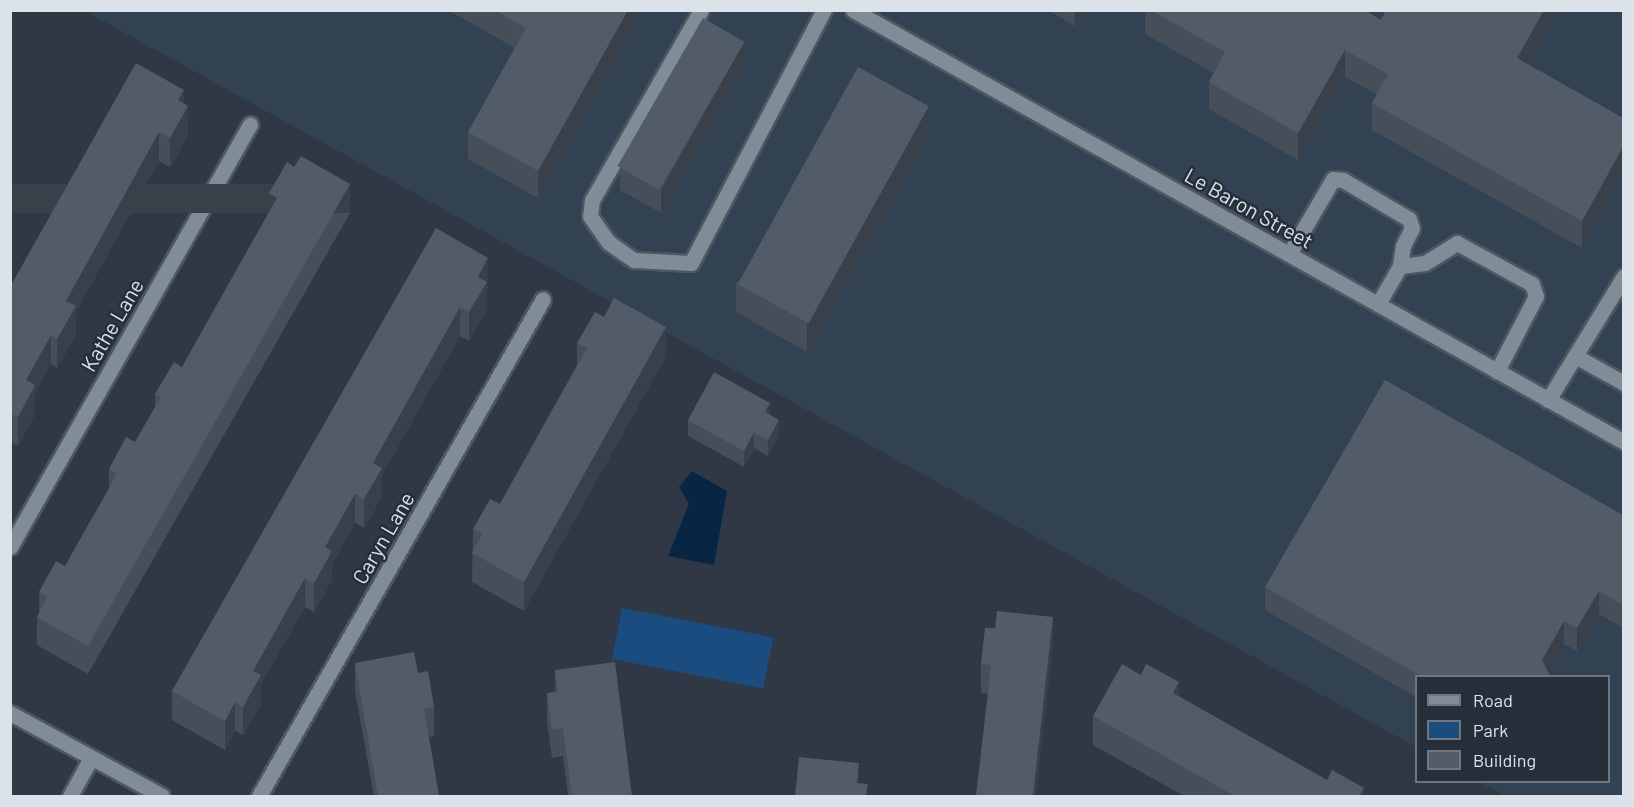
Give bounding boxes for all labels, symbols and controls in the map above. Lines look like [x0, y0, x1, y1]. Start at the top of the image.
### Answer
street label: Le Baron Street [1180, 162, 1318, 254]
street label: Kathe Lane [75, 274, 149, 376]
street label: Caryn Lane [347, 488, 419, 588]
legend [1415, 675, 1610, 783]
text: Road [1473, 689, 1513, 711]
text: Park [1473, 719, 1508, 741]
text: Building [1473, 749, 1536, 771]

